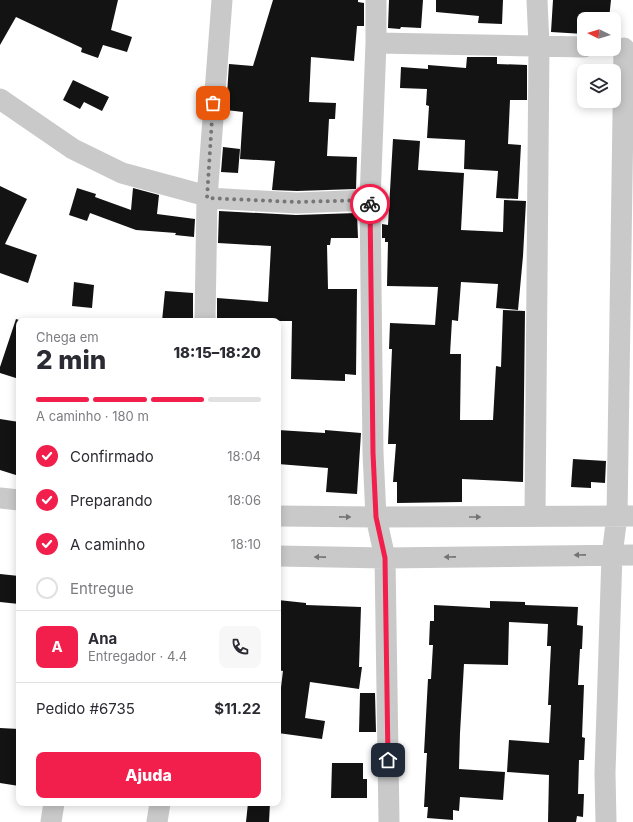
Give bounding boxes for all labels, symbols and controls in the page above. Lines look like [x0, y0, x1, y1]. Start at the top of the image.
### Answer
north arrow [577, 12, 621, 56]
map controls [577, 12, 621, 108]
button: layers [577, 64, 621, 108]
pin [196, 86, 230, 120]
icon: bag [202, 92, 224, 114]
courier [350, 184, 390, 224]
icon: bike [359, 193, 381, 215]
text: Chega em [36, 329, 99, 345]
text: 18:15–18:20 [173, 343, 261, 362]
text: 2 min [36, 344, 106, 375]
text: A caminho · 180 m [36, 408, 149, 424]
icon: check [36, 445, 58, 467]
text: Confirmado [70, 447, 154, 466]
text: 18:04 [227, 448, 261, 464]
icon: check [36, 489, 58, 511]
text: Preparando [70, 491, 153, 510]
text: 18:06 [228, 492, 261, 508]
one-way arrow [339, 514, 352, 520]
one-way arrow [469, 514, 482, 520]
icon: check [36, 533, 58, 555]
text: A caminho [70, 535, 145, 554]
text: 18:10 [230, 536, 261, 552]
one-way arrow [573, 552, 586, 558]
one-way arrow [313, 554, 326, 560]
one-way arrow [443, 554, 456, 560]
text: Entregue [70, 579, 134, 598]
button: phone [219, 626, 261, 668]
text: Ana [88, 629, 117, 648]
text: A [51, 637, 63, 656]
text: Entregador · 4.4 [88, 648, 187, 664]
text: Pedido #6735 [36, 699, 135, 718]
text: $11.22 [214, 699, 261, 718]
pin [371, 743, 405, 777]
icon: home [377, 749, 399, 771]
button: Ajuda [36, 752, 261, 798]

